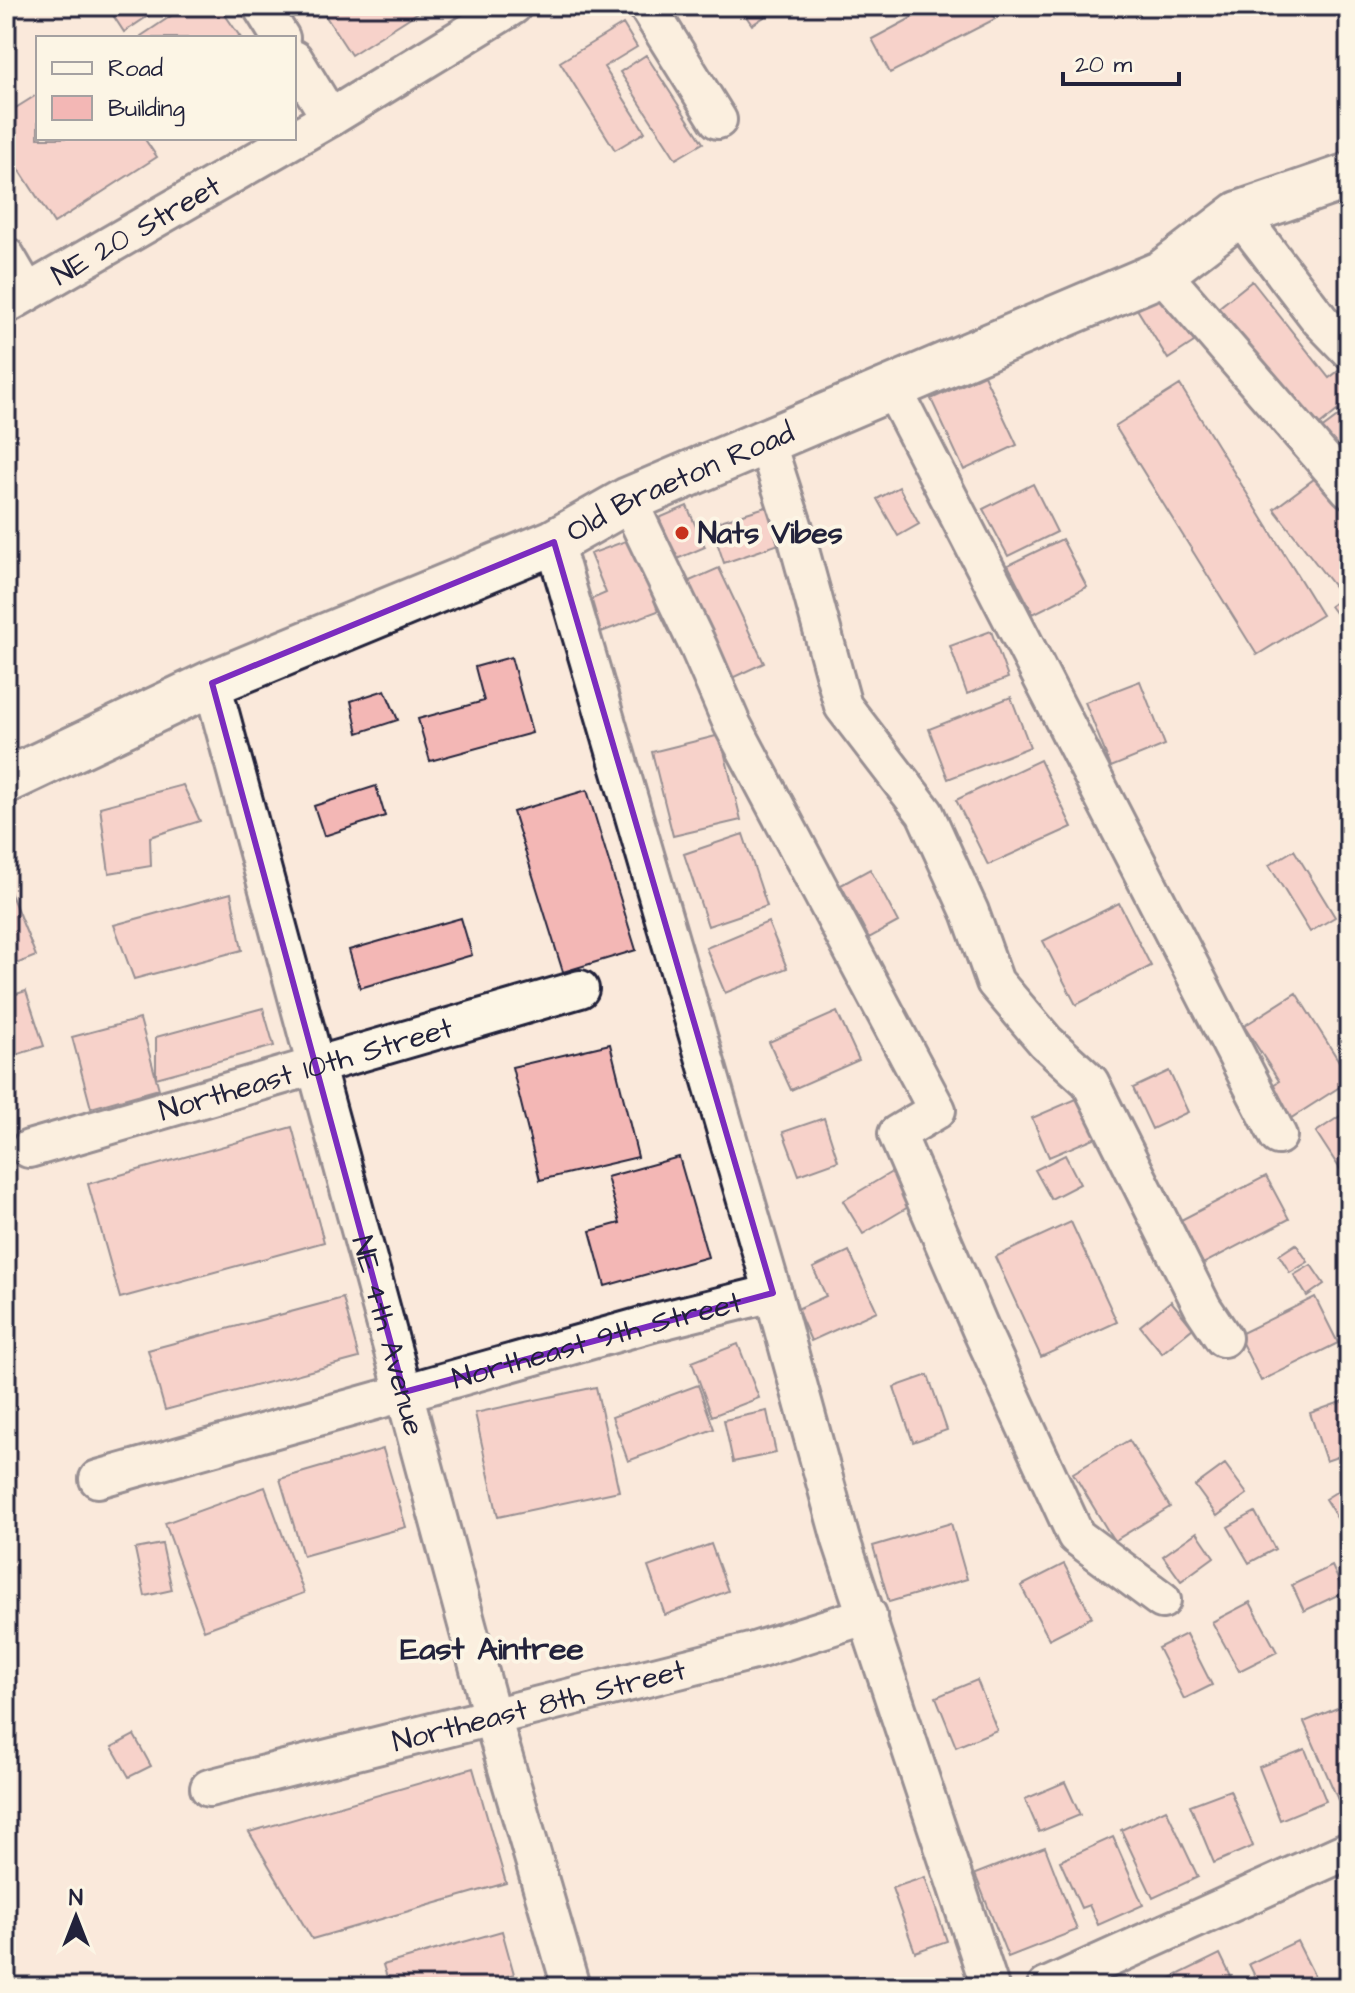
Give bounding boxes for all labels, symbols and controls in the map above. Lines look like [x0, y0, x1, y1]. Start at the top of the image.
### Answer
legend [36, 36, 296, 140]
scale bar [1063, 36, 1179, 86]
text: 20 m [1075, 48, 1132, 82]
text: Road [108, 52, 163, 86]
text: Building [108, 92, 185, 127]
street label: NE 20 Street [44, 165, 229, 296]
street label: Old Braeton Road [559, 412, 801, 553]
place label: Nats Vibes [698, 513, 843, 555]
marker: Nats Vibes [673, 524, 691, 542]
street label: Northeast 10th Street [154, 1007, 458, 1132]
street label: NE 4th Avenue [341, 1231, 435, 1440]
street label: Northeast 9th Street [447, 1281, 746, 1400]
district label: East Aintree [400, 1627, 584, 1672]
street label: Northeast 8th Street [388, 1649, 690, 1763]
north arrow [36, 1877, 116, 1957]
text: N [69, 1883, 83, 1914]

